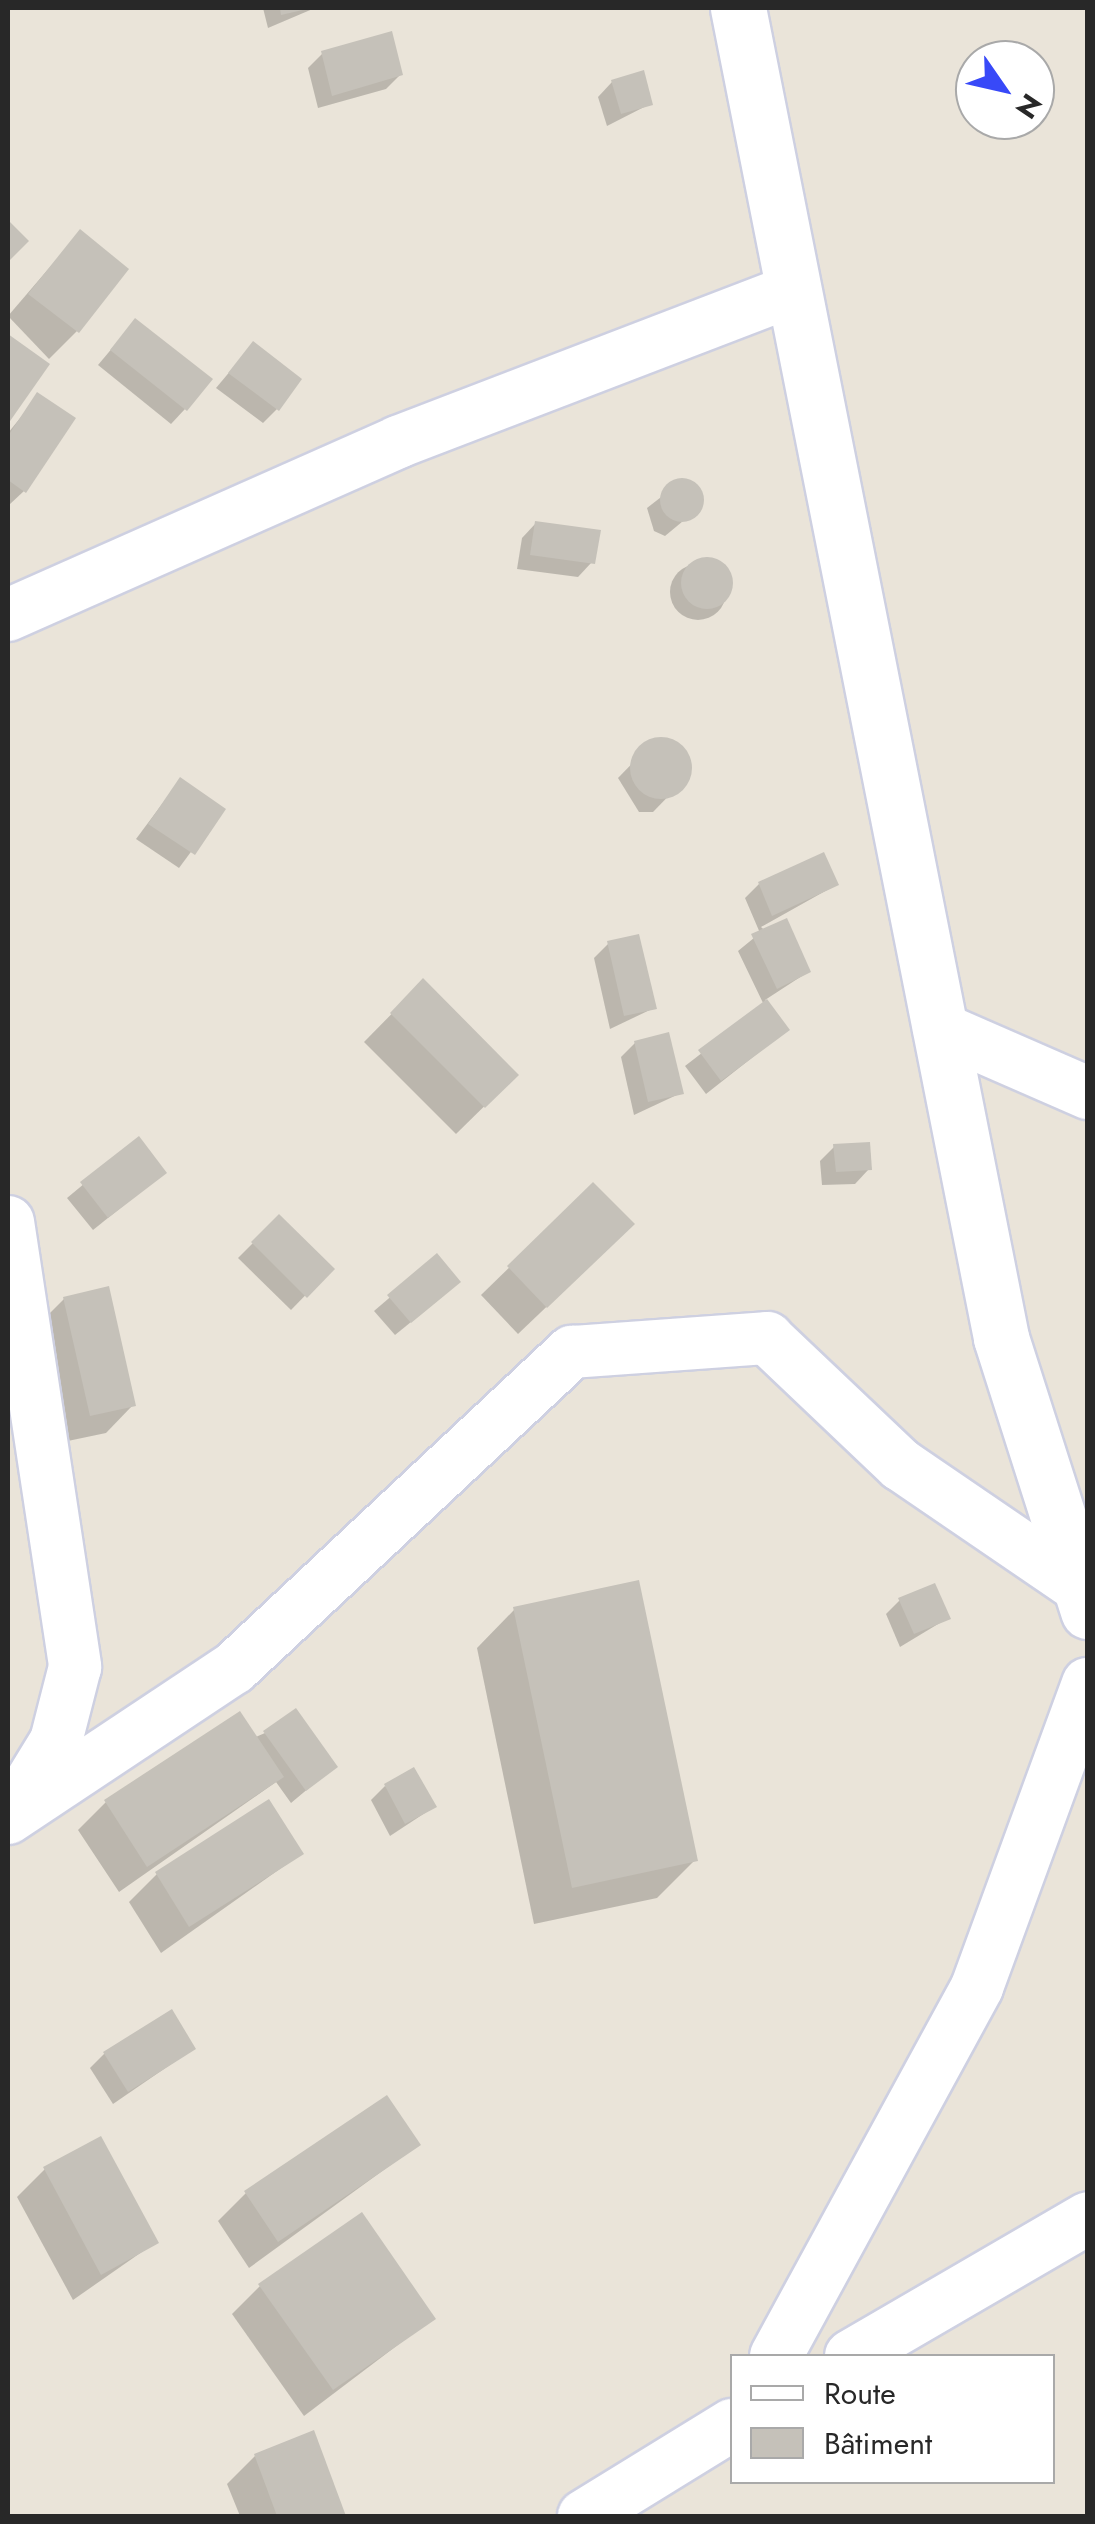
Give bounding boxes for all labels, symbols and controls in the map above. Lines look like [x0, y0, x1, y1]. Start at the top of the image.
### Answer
north arrow [955, 40, 1055, 140]
text: N [1005, 85, 1052, 127]
legend [730, 2354, 1055, 2484]
text: Route [824, 2372, 896, 2415]
text: Bâtiment [824, 2422, 932, 2465]

